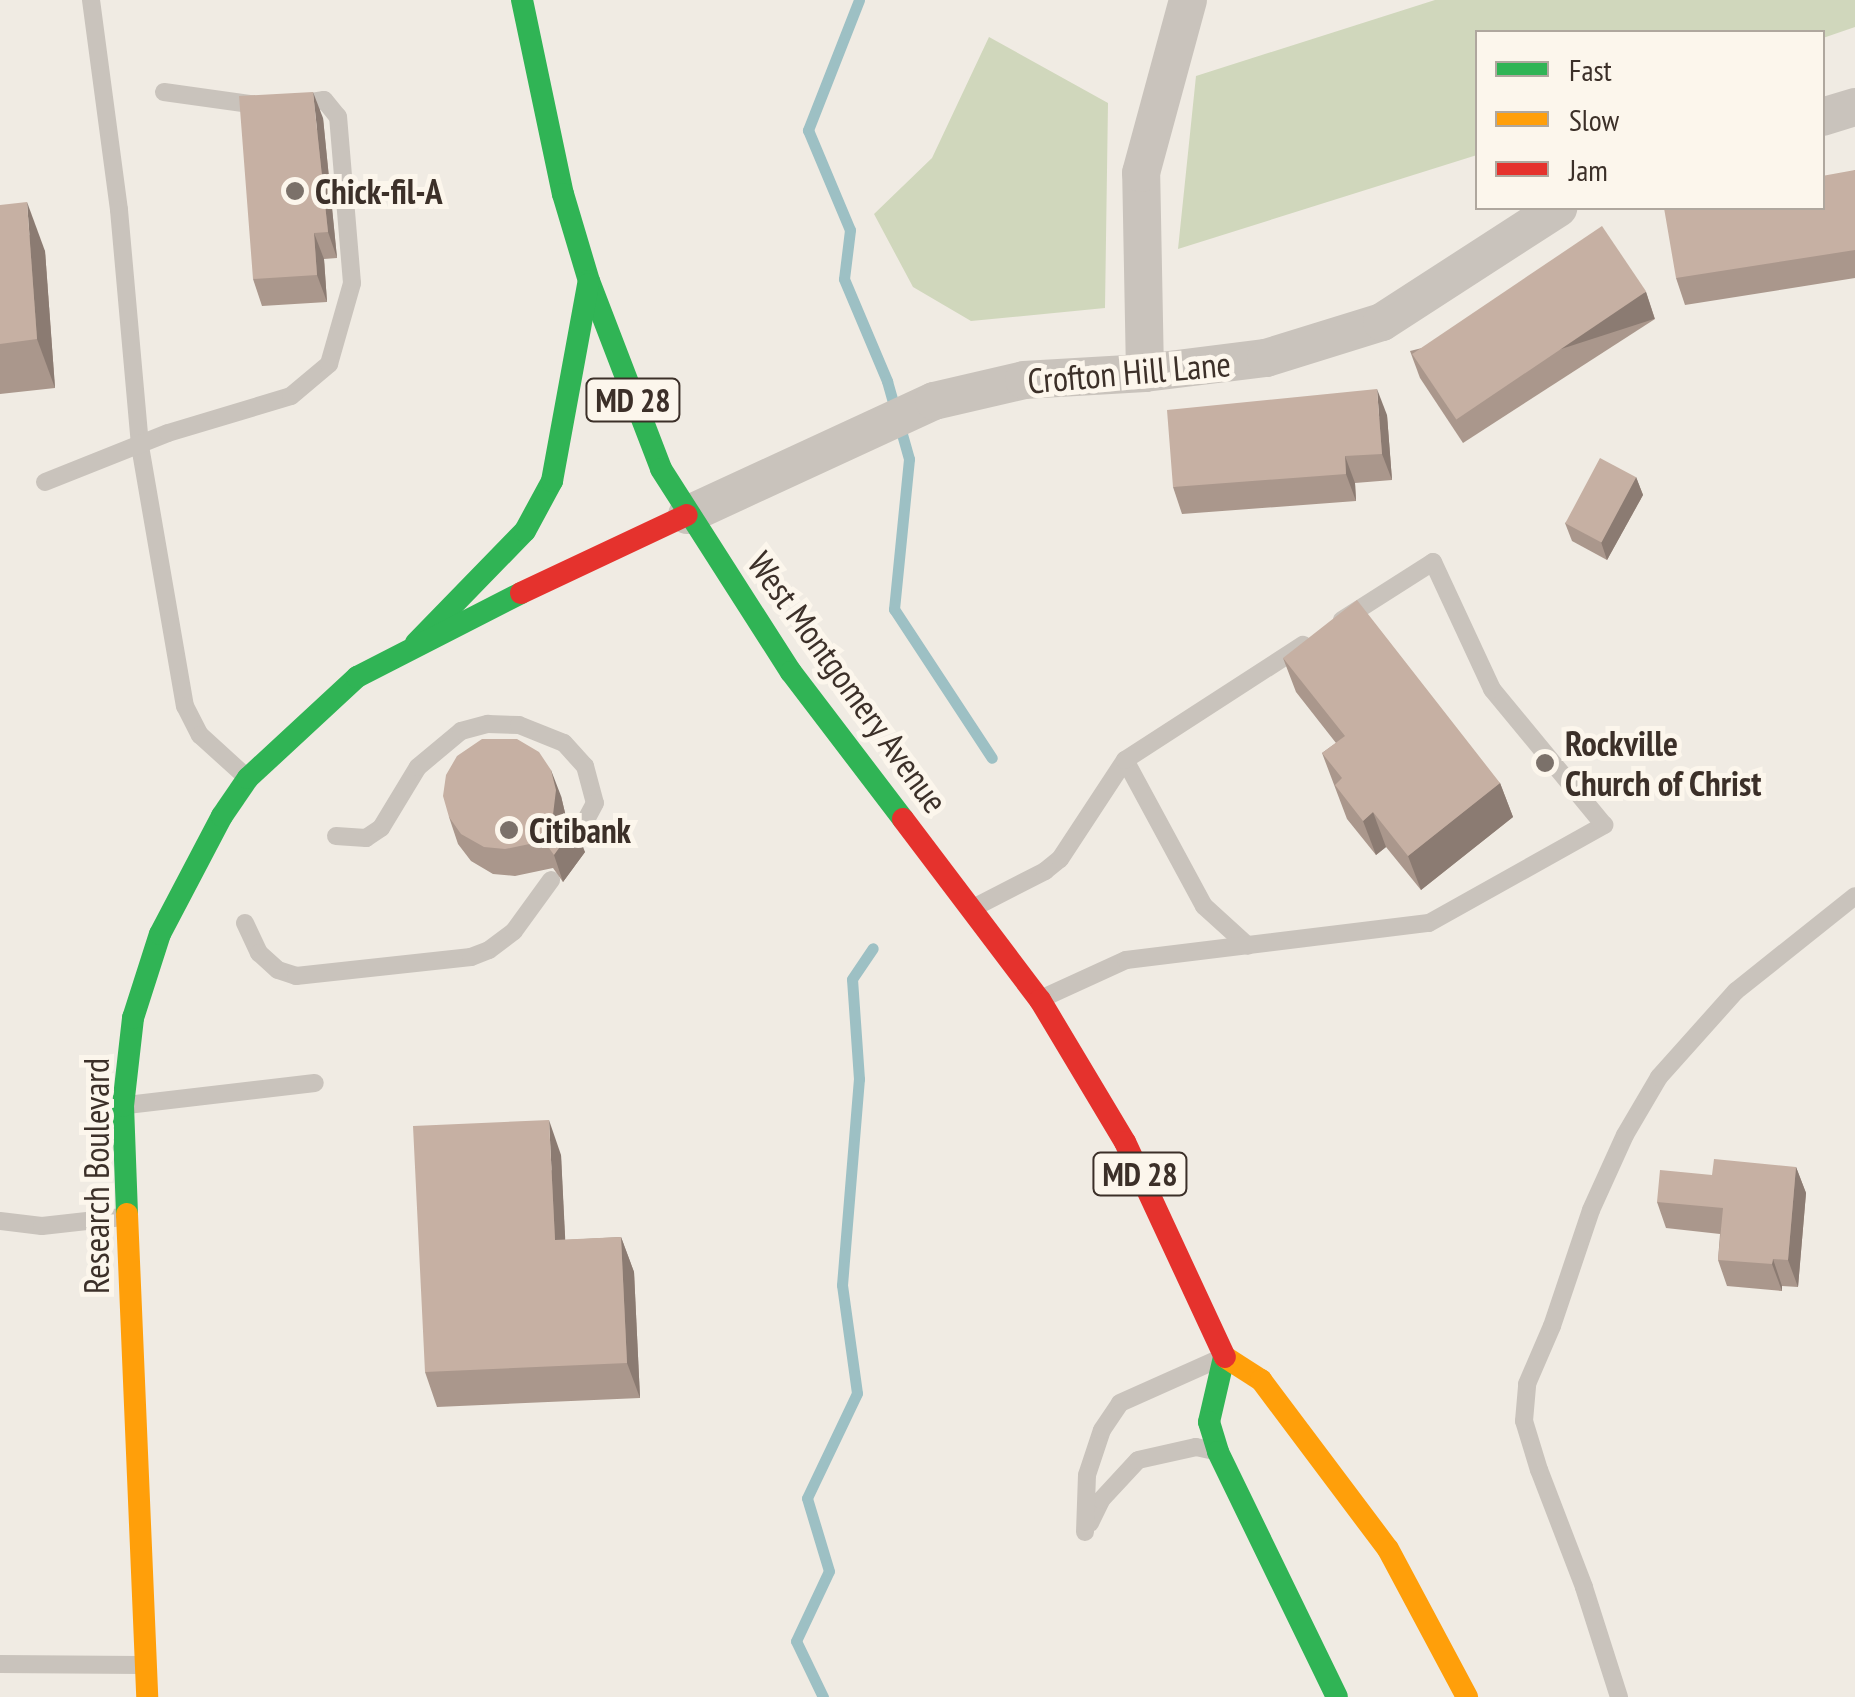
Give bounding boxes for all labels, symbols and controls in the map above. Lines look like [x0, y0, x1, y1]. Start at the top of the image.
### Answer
legend [1475, 30, 1825, 210]
text: Fast [1569, 50, 1612, 89]
text: Slow [1569, 100, 1619, 139]
text: Jam [1569, 150, 1608, 189]
place label: Chick-fil-A [315, 170, 443, 212]
marker: Chick-fil-A [284, 180, 306, 202]
street label: Crofton Hill Lane [1026, 342, 1232, 402]
road number: MD 28 [583, 373, 683, 427]
street label: West Montgomery Avenue [739, 543, 957, 821]
place label: Rockville Church of Christ [1565, 722, 1762, 804]
marker: Rockville Church of Christ [1534, 752, 1556, 774]
place label: Citibank [529, 809, 631, 851]
marker: Citibank [498, 819, 520, 841]
street label: Research Boulevard [75, 1058, 117, 1294]
road number: MD 28 [1090, 1147, 1190, 1201]

